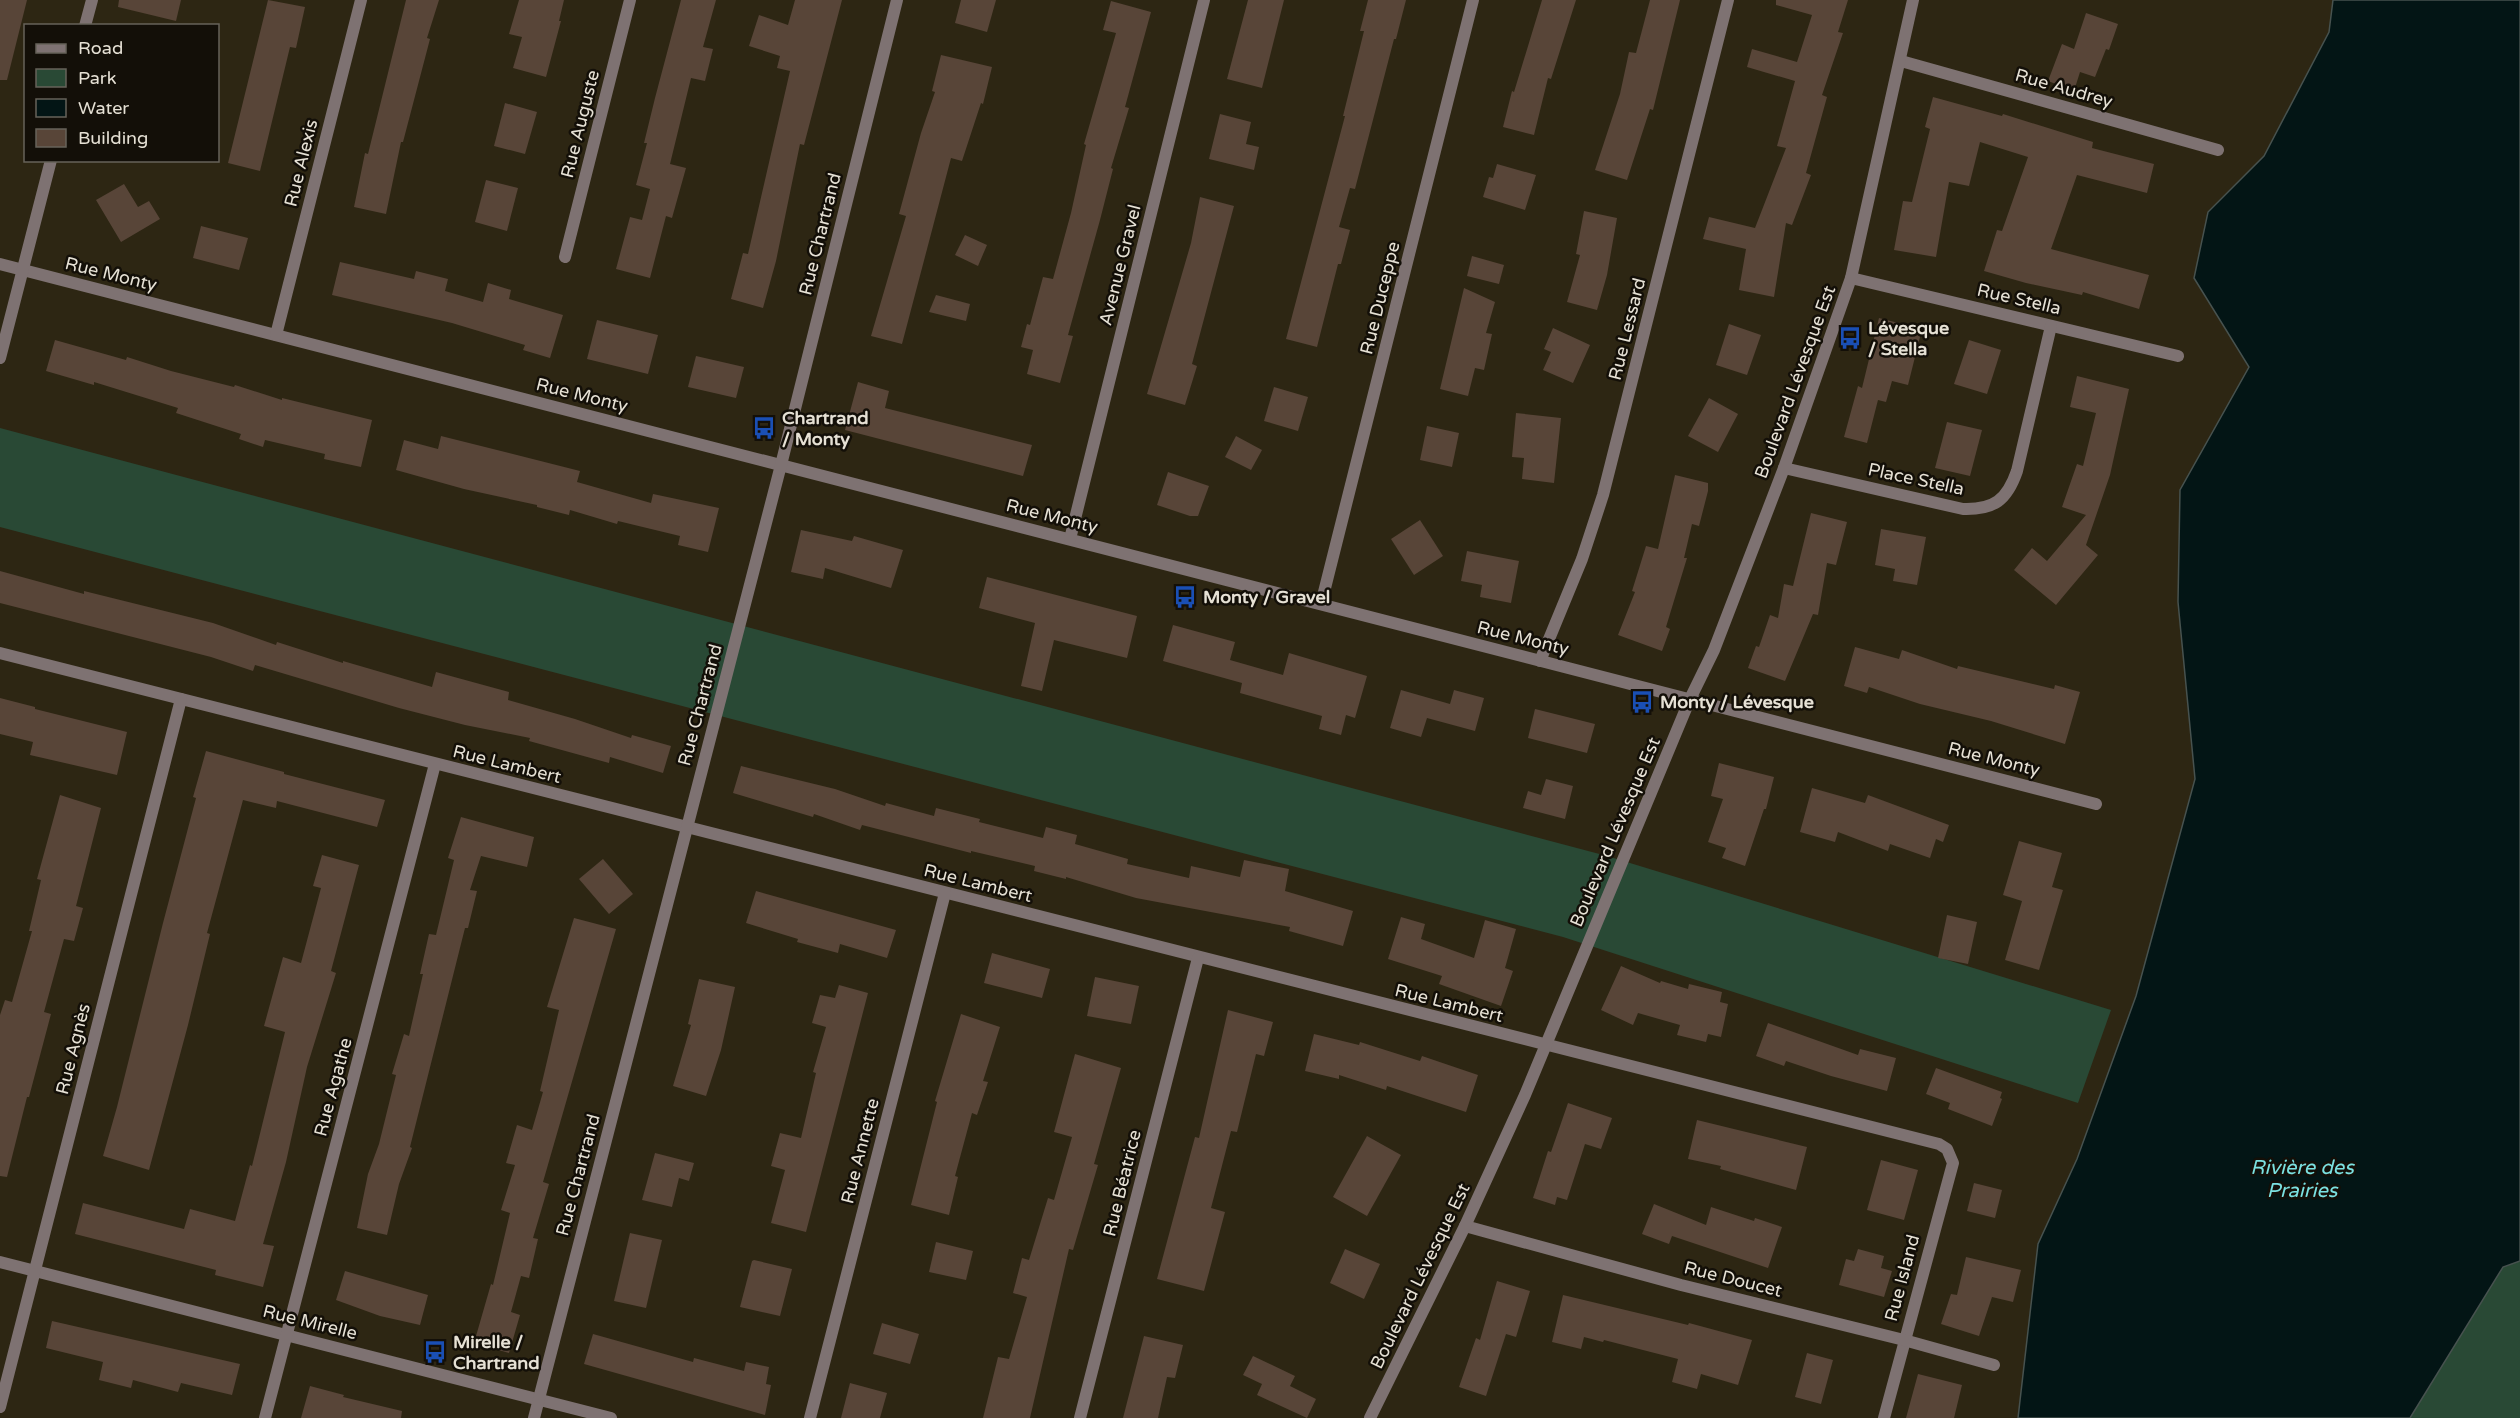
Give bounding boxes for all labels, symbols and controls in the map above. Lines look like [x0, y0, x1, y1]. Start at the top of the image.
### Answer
legend [24, 24, 219, 162]
text: Road [78, 37, 123, 59]
street label: Rue Audrey [2013, 64, 2116, 113]
text: Park [78, 67, 117, 89]
street label: Rue Auguste [556, 68, 604, 180]
text: Water [78, 97, 129, 119]
street label: Rue Alexis [280, 117, 322, 209]
text: Building [78, 127, 148, 149]
street label: Rue Chartrand [794, 171, 846, 297]
street label: Avenue Gravel [1094, 202, 1146, 328]
street label: Rue Duceppe [1355, 239, 1405, 357]
street label: Rue Monty [63, 252, 160, 296]
street label: Rue Lessard [1604, 276, 1650, 382]
street label: Rue Stella [1975, 279, 2063, 319]
street label: Boulevard Lévesque Est [1750, 282, 1840, 482]
place label: Lévesque / Stella [1868, 317, 1949, 360]
bus stop icon: Lévesque / Stella [1837, 325, 1863, 351]
street label: Rue Monty [534, 373, 631, 417]
place label: Chartrand / Monty [782, 407, 869, 450]
bus stop icon: Chartrand / Monty [751, 415, 777, 441]
street label: Place Stella [1866, 458, 1966, 500]
street label: Rue Monty [1004, 494, 1101, 538]
bus stop icon: Monty / Gravel [1172, 584, 1198, 610]
place label: Monty / Gravel [1203, 586, 1330, 608]
street label: Rue Monty [1475, 616, 1572, 660]
street label: Rue Chartrand [673, 642, 727, 768]
bus stop icon: Monty / Lévesque [1629, 689, 1655, 715]
place label: Monty / Lévesque [1660, 691, 1814, 713]
street label: Boulevard Lévesque Est [1565, 734, 1665, 930]
street label: Rue Monty [1946, 737, 2043, 781]
street label: Rue Lambert [450, 740, 564, 788]
street label: Rue Lambert [921, 859, 1035, 907]
street label: Rue Lambert [1392, 979, 1506, 1027]
street label: Rue Agnès [51, 1001, 95, 1097]
street label: Rue Agathe [309, 1035, 357, 1139]
street label: Rue Annette [836, 1096, 884, 1206]
street label: Rue Chartrand [551, 1112, 605, 1238]
street label: Rue Béatrice [1098, 1127, 1146, 1239]
water label: Rivière des Prairies [2250, 1156, 2355, 1203]
street label: Boulevard Lévesque Est [1365, 1179, 1475, 1372]
street label: Rue Island [1880, 1232, 1924, 1324]
street label: Rue Doucet [1682, 1256, 1784, 1302]
street label: Rue Mirelle [261, 1300, 359, 1344]
place label: Mirelle / Chartrand [453, 1331, 540, 1374]
bus stop icon: Mirelle / Chartrand [422, 1339, 448, 1365]

